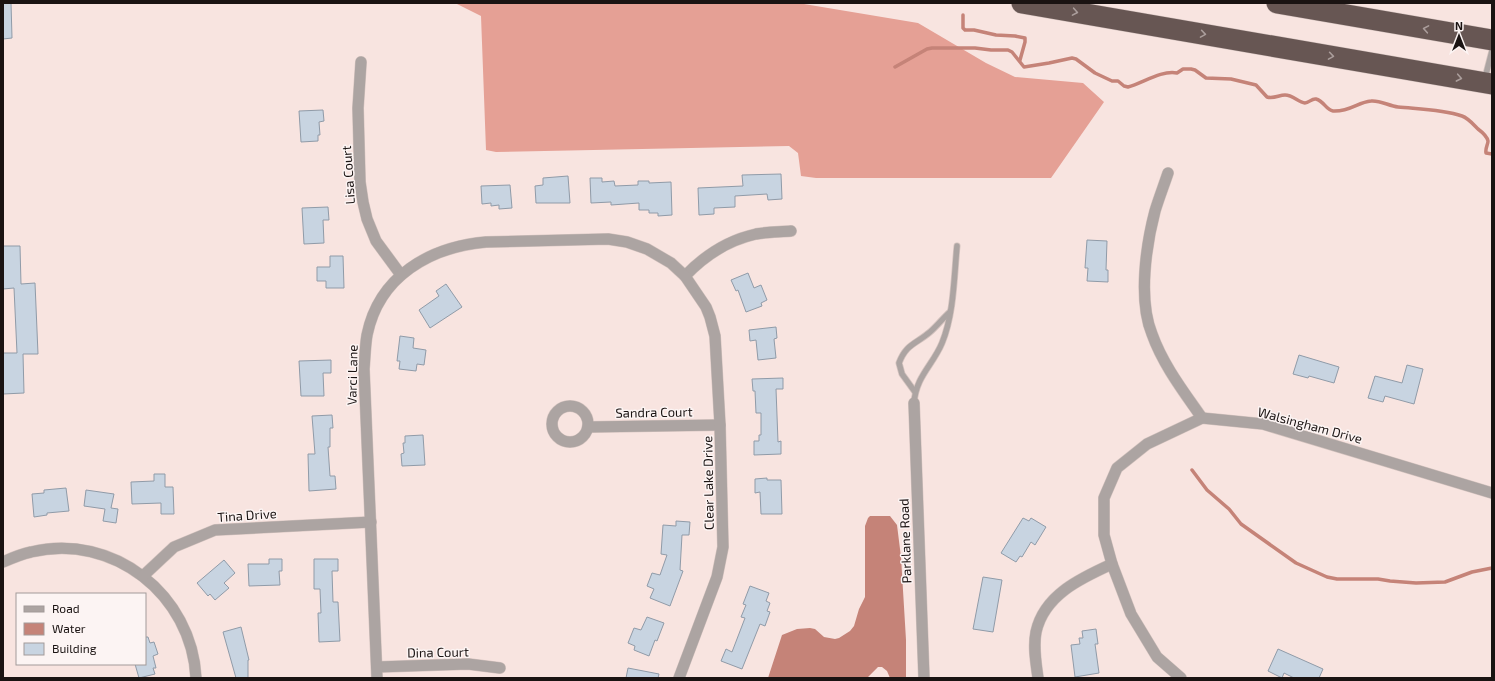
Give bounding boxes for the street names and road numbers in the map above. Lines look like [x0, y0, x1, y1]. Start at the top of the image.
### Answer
street label: Lisa Court [338, 145, 358, 205]
street label: Varci Lane [343, 345, 361, 405]
street label: Sandra Court [615, 403, 693, 421]
street label: Walsingham Drive [1256, 403, 1364, 447]
street label: Clear Lake Drive [699, 436, 717, 530]
street label: Parklane Road [896, 498, 914, 584]
street label: Tina Drive [217, 505, 277, 525]
street label: Dina Court [407, 643, 469, 661]

